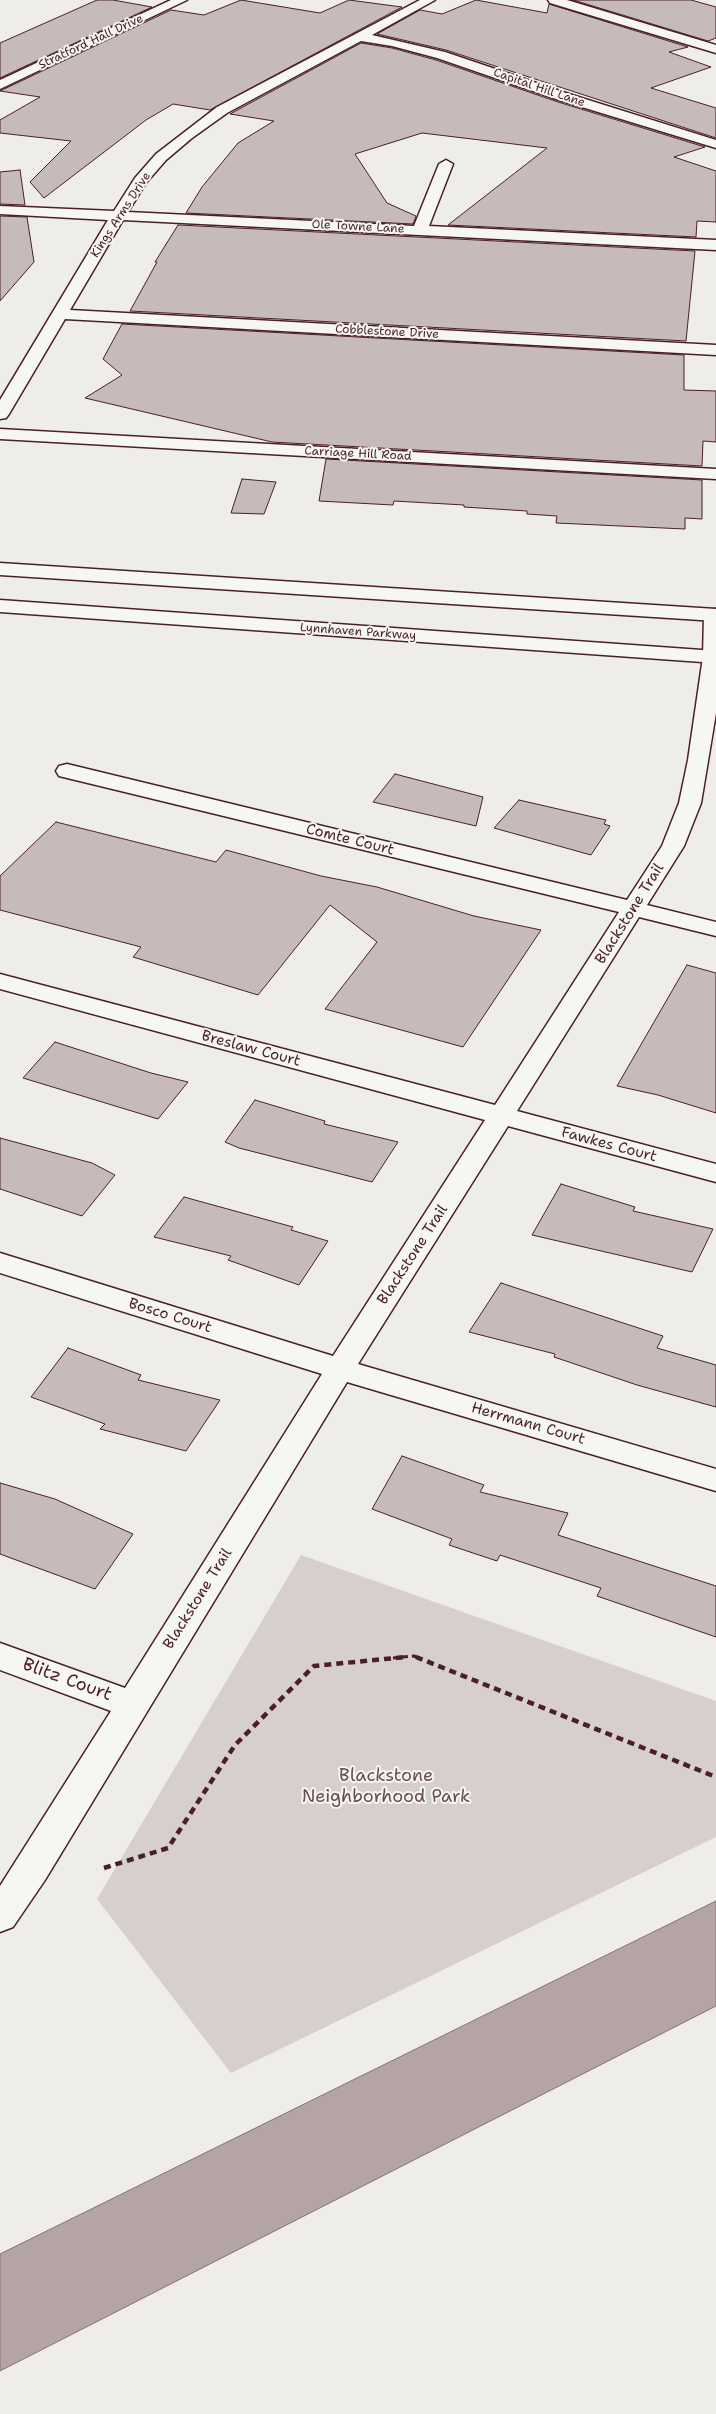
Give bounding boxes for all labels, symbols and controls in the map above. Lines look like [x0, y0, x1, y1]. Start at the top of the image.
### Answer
street label: Stratford Hall Drive [36, 11, 146, 73]
street label: Capital Hill Lane [491, 66, 587, 110]
street label: Kings Arms Drive [88, 170, 154, 260]
street label: Ole Towne Lane [311, 217, 405, 237]
street label: Cobblestone Drive [335, 322, 439, 342]
street label: Carriage Hill Road [304, 444, 412, 464]
street label: Lynnhaven Parkway [299, 621, 417, 643]
street label: Comte Court [304, 820, 396, 860]
street label: Blackstone Trail [592, 860, 668, 968]
street label: Breslaw Court [200, 1027, 302, 1071]
street label: Fawkes Court [559, 1124, 659, 1166]
street label: Blackstone Trail [374, 1202, 452, 1308]
street label: Bosco Court [126, 1295, 214, 1337]
street label: Herrmann Court [469, 1399, 587, 1449]
street label: Blackstone Trail [160, 1545, 236, 1653]
street label: Blitz Court [19, 1654, 115, 1706]
park label: Blackstone Neighborhood Park [302, 1765, 470, 1808]

